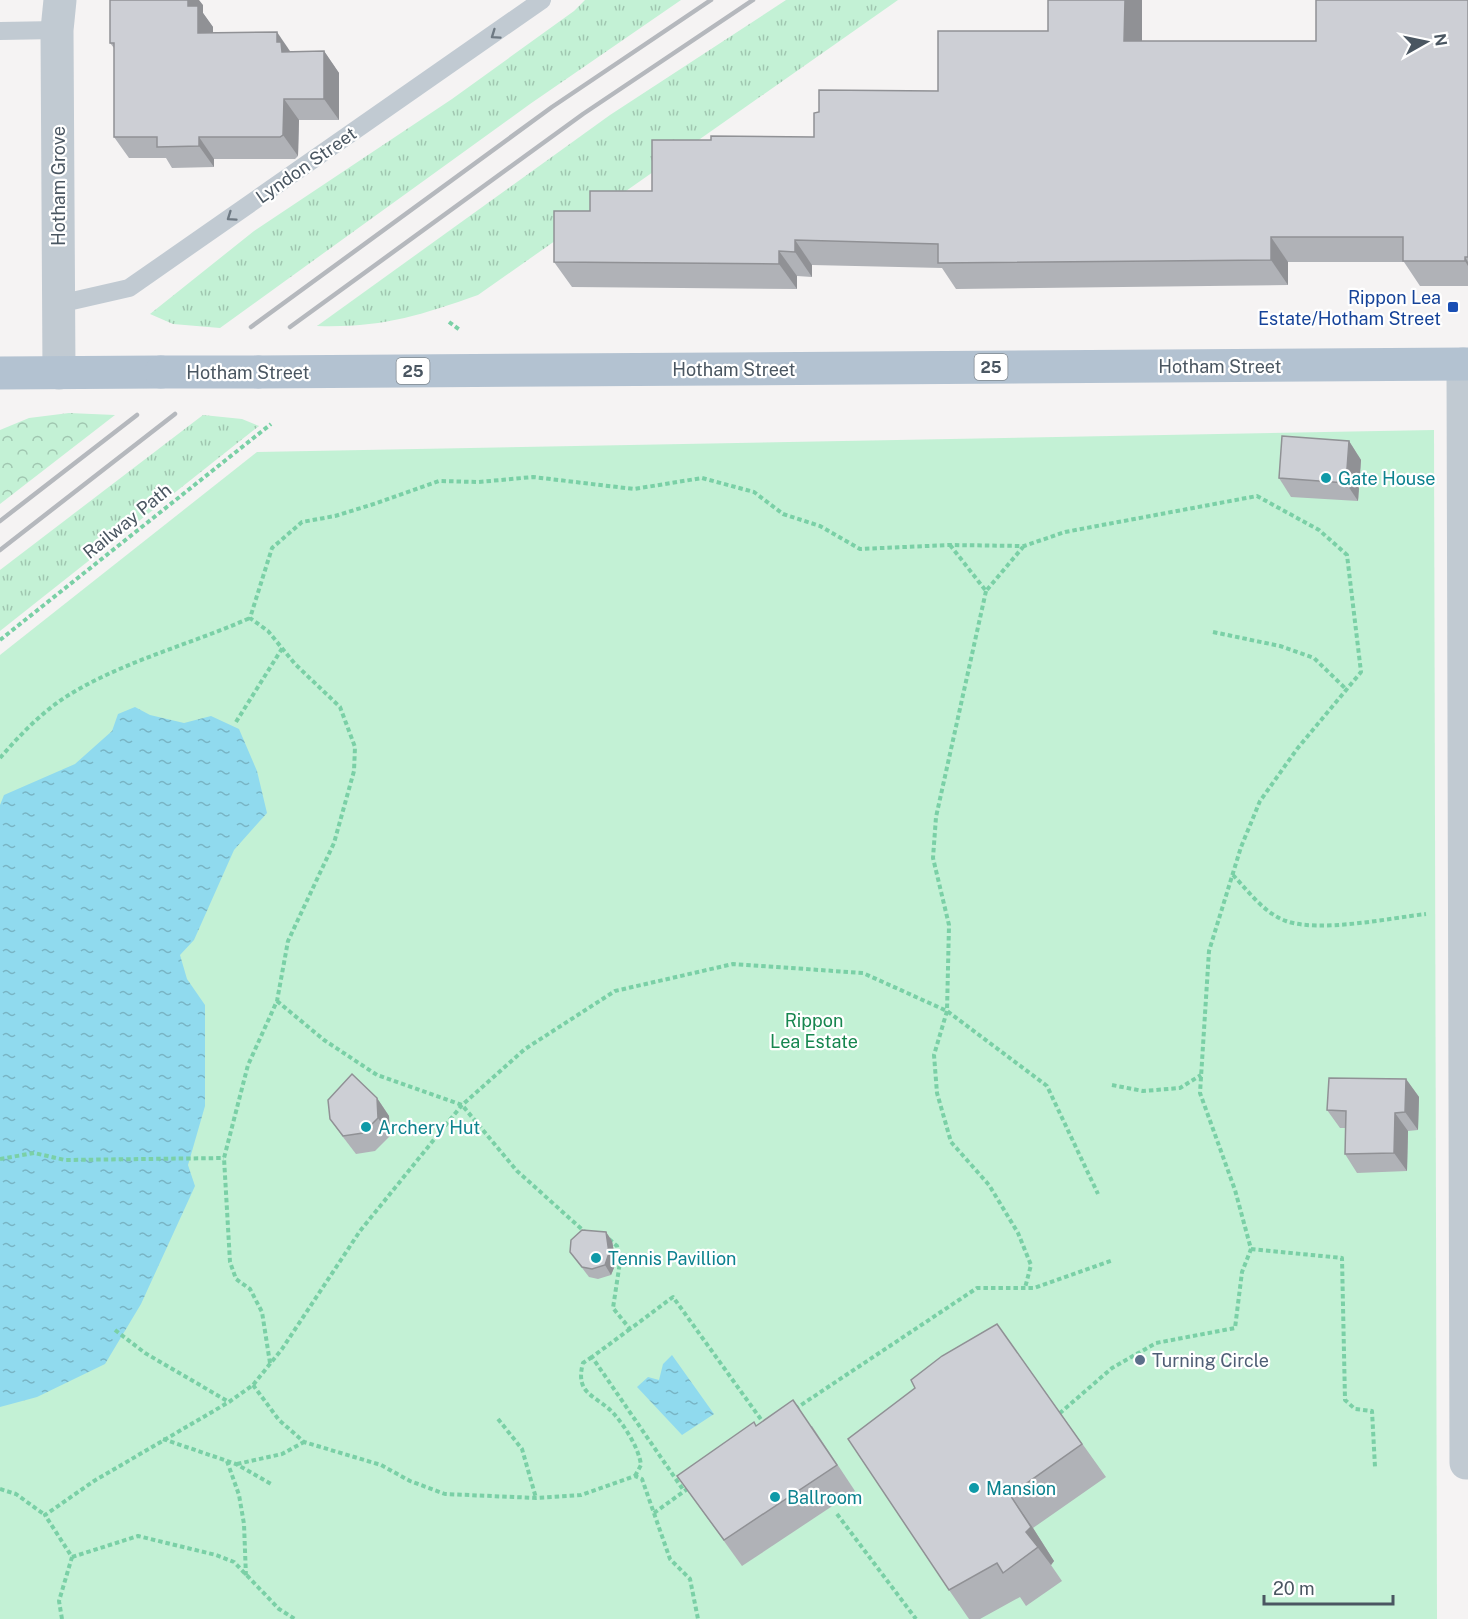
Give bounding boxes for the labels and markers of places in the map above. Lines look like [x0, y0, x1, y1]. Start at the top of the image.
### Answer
place label: Rippon Lea Estate/Hotham Street [1258, 287, 1441, 329]
marker: Rippon Lea Estate/Hotham Street [1446, 300, 1460, 314]
place label: Gate House [1338, 468, 1436, 489]
marker: Gate House [1319, 471, 1333, 485]
place label: Archery Hut [378, 1117, 480, 1138]
marker: Archery Hut [359, 1120, 373, 1134]
place label: Tennis Pavillion [608, 1248, 736, 1269]
marker: Tennis Pavillion [589, 1251, 603, 1265]
place label: Turning Circle [1152, 1350, 1269, 1371]
marker: Turning Circle [1133, 1353, 1147, 1367]
place label: Mansion [986, 1478, 1056, 1499]
marker: Mansion [967, 1481, 981, 1495]
place label: Ballroom [787, 1487, 862, 1508]
marker: Ballroom [768, 1490, 782, 1504]

